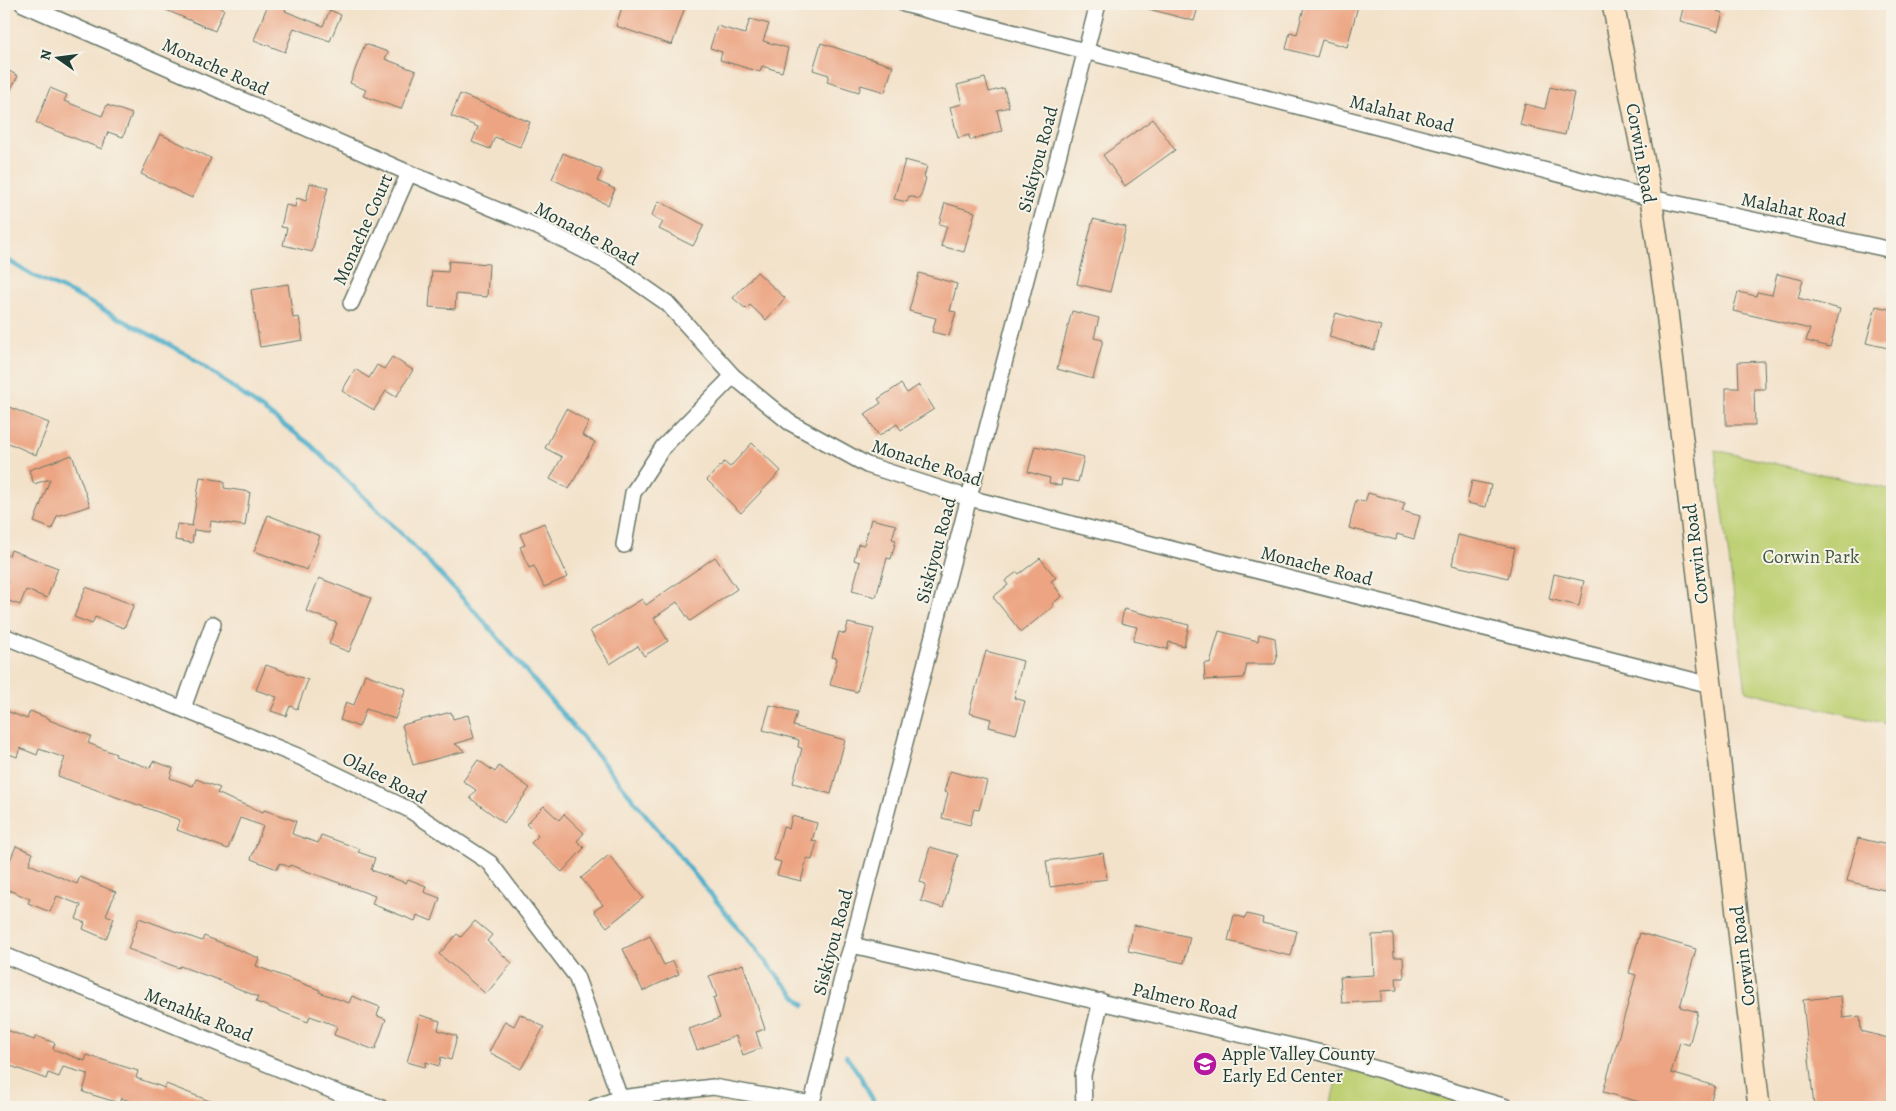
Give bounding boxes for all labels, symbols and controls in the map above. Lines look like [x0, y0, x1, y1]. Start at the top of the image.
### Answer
north arrow [32, 32, 82, 82]
street label: Monache Road [158, 32, 274, 102]
text: N [35, 48, 56, 62]
street label: Malahat Road [1347, 88, 1458, 140]
street label: Corwin Road [1619, 101, 1663, 206]
street label: Siskiyou Road [1011, 103, 1065, 215]
street label: Monache Court [327, 169, 399, 289]
street label: Malahat Road [1739, 186, 1850, 234]
street label: Monache Road [530, 196, 644, 273]
street label: Monache Road [868, 433, 986, 493]
street label: Siskiyou Road [909, 494, 963, 606]
street label: Corwin Road [1677, 501, 1715, 606]
street label: Monache Road [1258, 540, 1376, 593]
park label: Corwin Park [1762, 544, 1860, 570]
street label: Olalee Road [338, 746, 432, 811]
street label: Siskiyou Road [806, 886, 860, 998]
street label: Corwin Road [1724, 903, 1762, 1008]
street label: Palmero Road [1129, 976, 1241, 1026]
street label: Menahka Road [141, 981, 257, 1049]
place label: Apple Valley County Early Ed Center [1221, 1041, 1376, 1089]
school or university icon: Apple Valley County Early Ed Center [1192, 1051, 1218, 1077]

